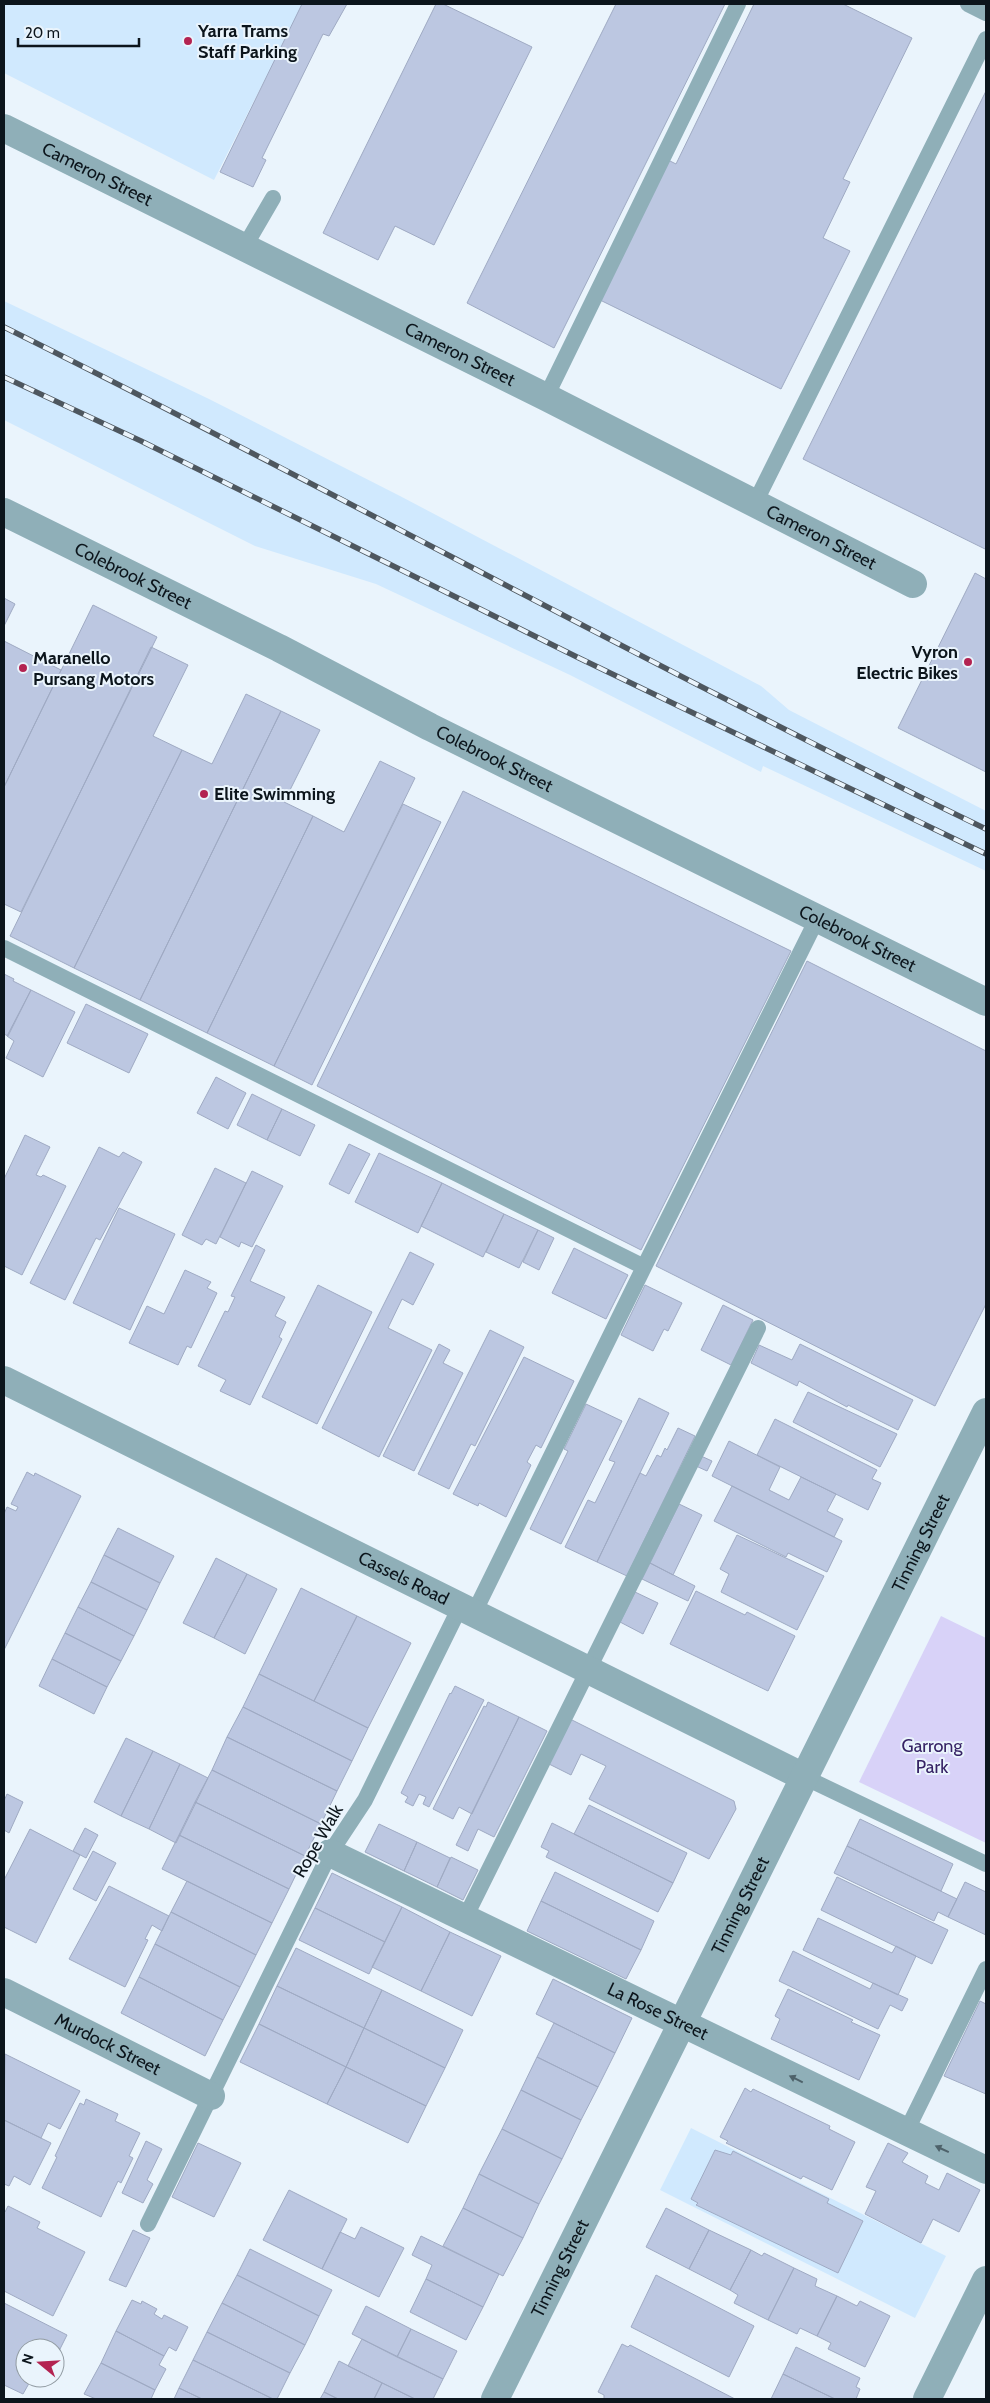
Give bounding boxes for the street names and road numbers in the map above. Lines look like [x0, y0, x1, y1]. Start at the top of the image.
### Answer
street label: Cameron Street [38, 138, 156, 211]
street label: Cameron Street [401, 318, 519, 391]
street label: Cameron Street [763, 500, 880, 574]
street label: Colebrook Street [71, 538, 195, 614]
street label: Colebrook Street [432, 721, 557, 797]
street label: Colebrook Street [795, 900, 920, 977]
street label: Tinning Street [887, 1490, 954, 1596]
street label: Cassels Road [354, 1546, 453, 1610]
street label: Rope Walk [288, 1800, 348, 1882]
street label: Tinning Street [707, 1853, 774, 1958]
street label: La Rose Street [604, 1978, 712, 2045]
street label: Murdock Street [51, 2008, 164, 2080]
street label: Tinning Street [526, 2216, 594, 2321]

